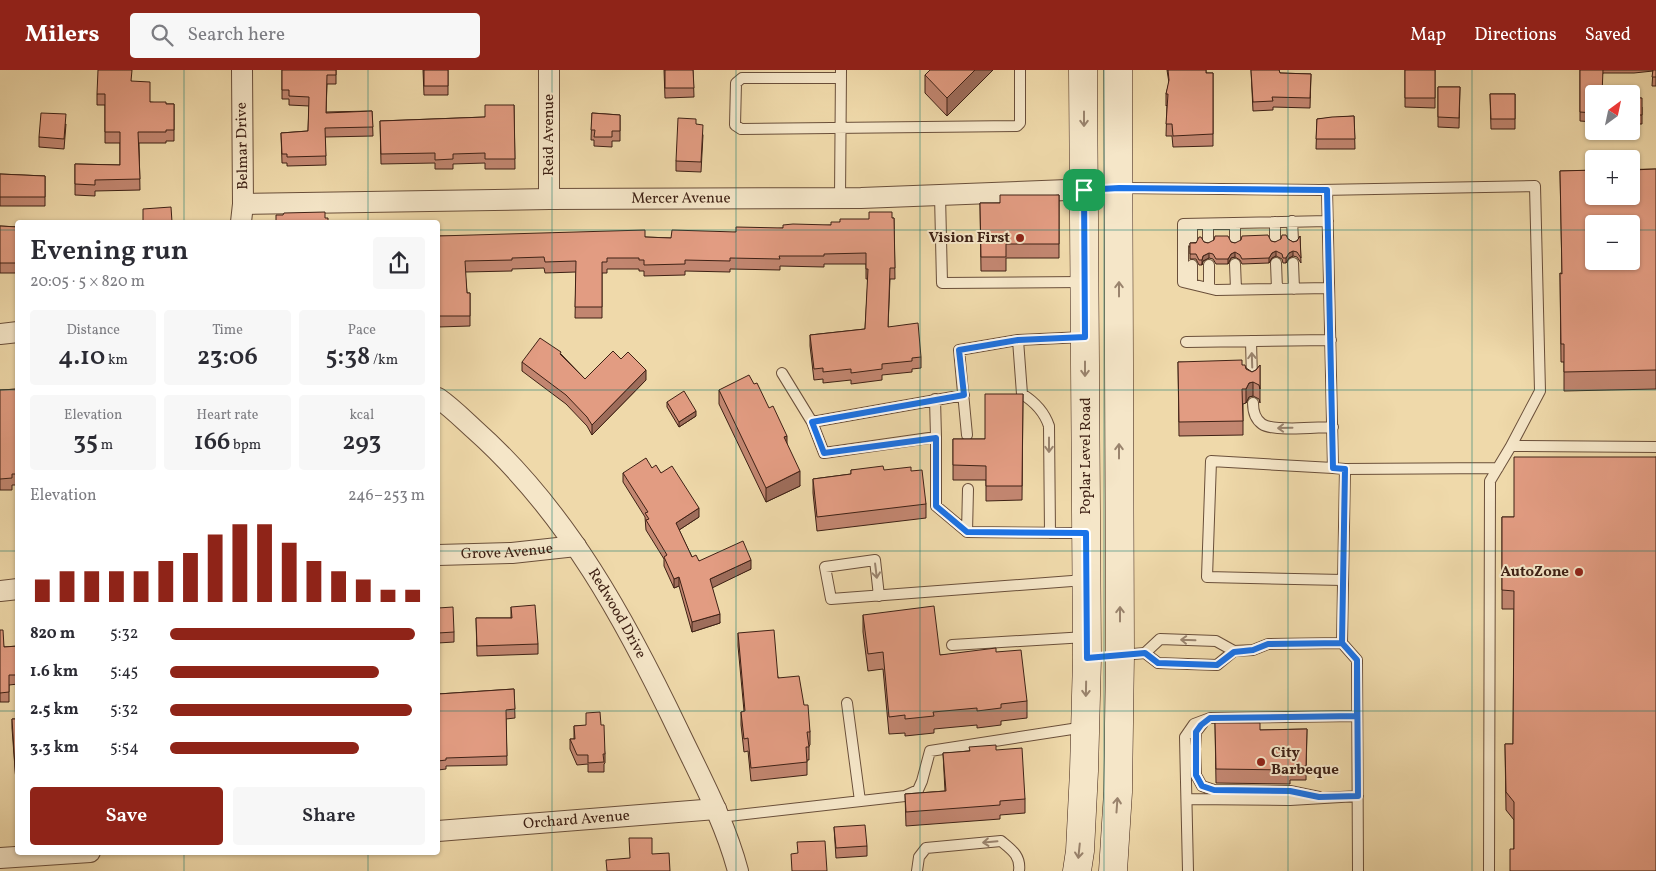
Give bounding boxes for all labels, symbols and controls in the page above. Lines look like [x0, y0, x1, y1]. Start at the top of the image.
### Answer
search box [130, 13, 480, 58]
text: Milers [25, 18, 100, 52]
icon: search [148, 21, 176, 49]
text: Search here [188, 22, 285, 48]
text: Map [1410, 23, 1446, 48]
text: Directions [1474, 23, 1557, 48]
text: Saved [1585, 23, 1631, 48]
north arrow [1585, 85, 1640, 140]
map controls [1585, 85, 1640, 270]
street label: Reid Avenue [539, 94, 560, 176]
street label: Belmar Drive [232, 102, 254, 190]
one-way arrow [1079, 110, 1088, 126]
button: + [1585, 150, 1640, 205]
pin [1063, 169, 1105, 211]
icon: arrive [1070, 176, 1098, 204]
street label: Mercer Avenue [631, 188, 731, 209]
button: − [1585, 215, 1640, 270]
place label: Vision First [929, 228, 1010, 249]
text: Evening run [30, 232, 189, 271]
marker: Vision First [1014, 232, 1026, 244]
button: share [373, 237, 425, 289]
text: 20:05 · 5 × 820 m [30, 271, 145, 293]
one-way arrow [1114, 281, 1124, 298]
text: Distance [66, 321, 120, 340]
text: Time [212, 321, 243, 340]
text: Pace [348, 321, 376, 340]
text: 4.10 [58, 340, 105, 375]
text: 23:06 [197, 340, 258, 375]
text: 5:38 [326, 340, 370, 375]
text: km [105, 351, 128, 370]
text: /km [370, 351, 398, 370]
one-way arrow [1247, 352, 1257, 368]
one-way arrow [1080, 360, 1090, 376]
street label: Poplar Level Road [1076, 397, 1097, 515]
text: Elevation [64, 406, 122, 425]
text: Heart rate [197, 406, 258, 425]
text: kcal [349, 406, 374, 425]
one-way arrow [1278, 423, 1294, 433]
text: 35 [73, 425, 98, 460]
text: 166 [194, 425, 230, 460]
text: 293 [342, 425, 381, 460]
text: m [98, 436, 113, 455]
text: bpm [230, 436, 261, 455]
one-way arrow [1045, 437, 1054, 453]
one-way arrow [1115, 444, 1124, 460]
text: Elevation [30, 485, 97, 507]
text: 246–253 m [348, 485, 425, 507]
street label: Grove Avenue [461, 538, 554, 565]
one-way arrow [871, 562, 881, 578]
place label: AutoZone [1501, 562, 1569, 583]
street label: Redwood Drive [583, 564, 651, 662]
marker: AutoZone [1573, 566, 1585, 578]
one-way arrow [1115, 606, 1125, 622]
text: 820 m [30, 623, 75, 645]
text: 5:32 [110, 623, 138, 645]
one-way arrow [1180, 635, 1196, 644]
text: 1.6 km [30, 661, 78, 683]
text: 5:45 [110, 661, 138, 683]
one-way arrow [1081, 680, 1091, 696]
text: 2.5 km [30, 699, 79, 721]
text: 5:32 [110, 699, 138, 721]
text: 3.3 km [30, 737, 79, 759]
text: 5:54 [110, 737, 139, 759]
place label: City Barbeque [1271, 743, 1339, 781]
marker: City Barbeque [1255, 756, 1267, 768]
button: Save [30, 787, 223, 845]
button: Share [233, 787, 425, 845]
one-way arrow [1113, 797, 1122, 813]
street label: Orchard Avenue [522, 805, 631, 835]
one-way arrow [982, 837, 998, 847]
one-way arrow [1074, 843, 1084, 859]

